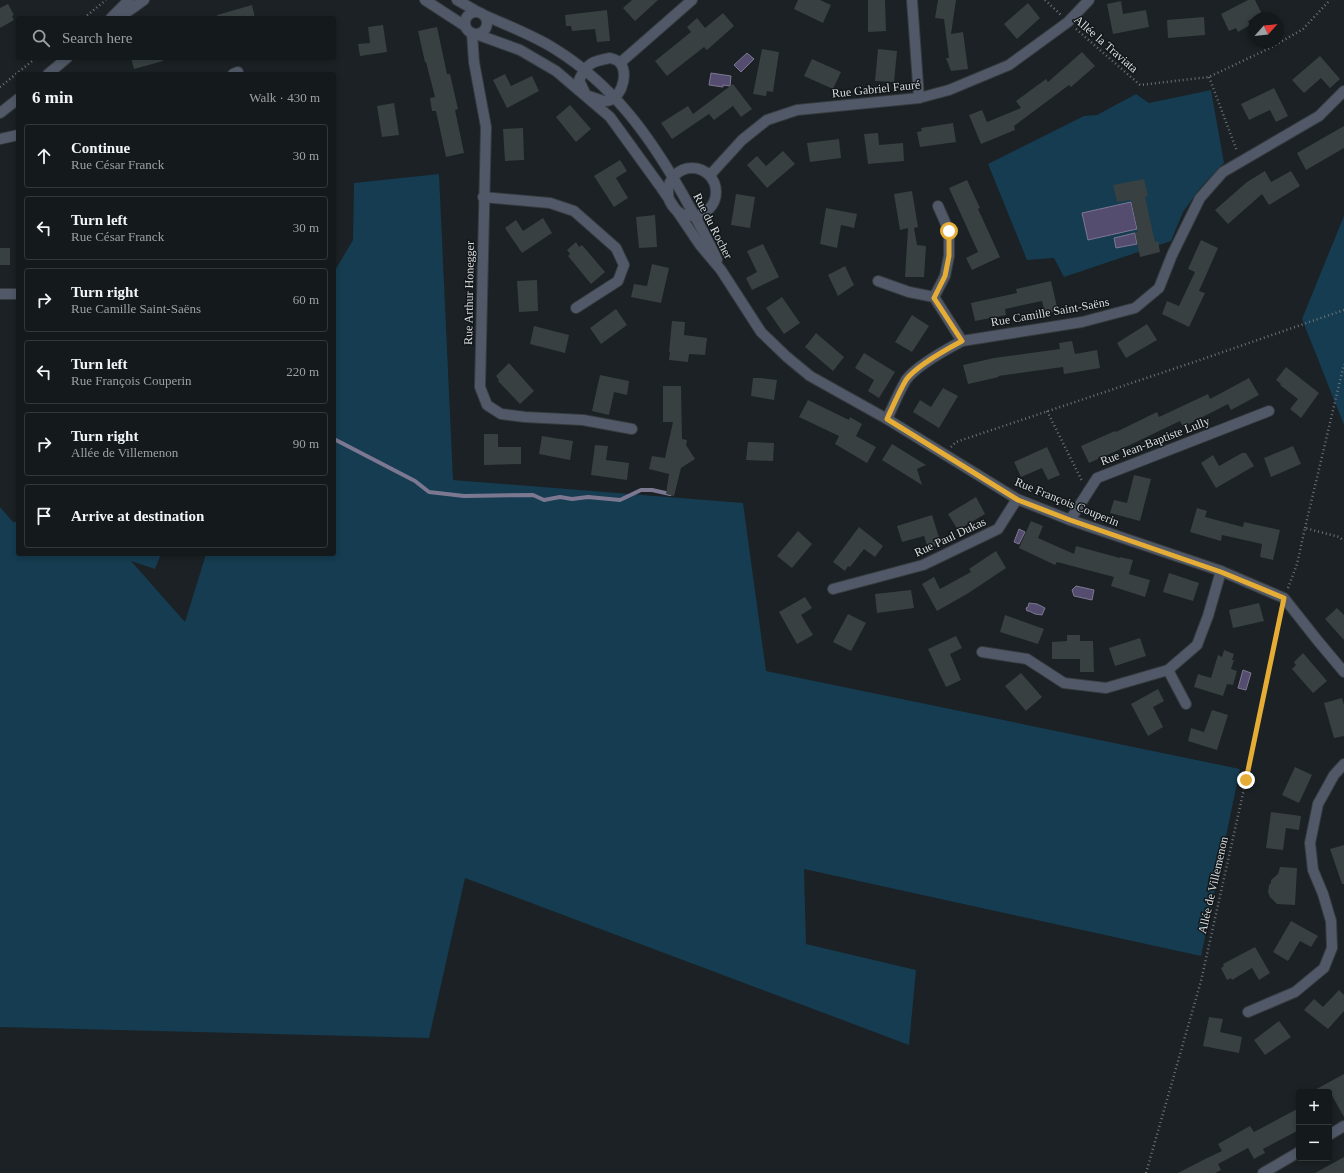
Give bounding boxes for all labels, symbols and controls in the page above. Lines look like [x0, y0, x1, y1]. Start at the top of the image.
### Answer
street label: Allée la Traviata [1071, 12, 1141, 76]
north arrow [1248, 12, 1284, 48]
search box [16, 16, 336, 60]
icon: search [30, 27, 52, 49]
text: Search here [62, 30, 132, 46]
street label: Rue Gabriel Fauré [831, 77, 921, 101]
text: 6 min [32, 88, 73, 107]
text: Walk · 430 m [249, 90, 320, 105]
text: Continue [71, 140, 130, 156]
icon: ahead [33, 145, 55, 167]
text: 30 m [293, 148, 319, 163]
text: Rue César Franck [71, 157, 164, 172]
street label: Rue du Rocher [690, 191, 736, 261]
text: Turn left [71, 212, 128, 228]
icon: left [33, 217, 55, 239]
text: 30 m [293, 220, 319, 235]
route start [940, 222, 958, 240]
text: Rue César Franck [71, 229, 164, 244]
street label: Rue Arthur Honegger [461, 241, 477, 345]
text: Turn right [71, 284, 138, 300]
icon: right [33, 289, 55, 311]
text: 60 m [293, 292, 319, 307]
street label: Rue Camille Saint-Saëns [990, 295, 1111, 329]
text: Rue Camille Saint-Saëns [71, 301, 201, 316]
text: Turn left [71, 356, 128, 372]
icon: left [33, 361, 55, 383]
text: 220 m [286, 364, 319, 379]
text: Rue François Couperin [71, 373, 192, 388]
street label: Rue Jean-Baptiste Lully [1098, 414, 1212, 468]
text: Turn right [71, 428, 138, 444]
icon: right [33, 433, 55, 455]
text: 90 m [293, 436, 319, 451]
text: Allée de Villemenon [71, 445, 178, 460]
street label: Rue François Couperin [1013, 475, 1121, 529]
icon: arrive [33, 505, 55, 527]
text: Arrive at destination [71, 508, 204, 524]
street label: Rue Paul Dukas [912, 514, 988, 560]
route end [1237, 771, 1255, 789]
street label: Allée de Villemenon [1195, 835, 1231, 935]
map controls [1296, 1089, 1332, 1161]
button: + [1296, 1089, 1332, 1125]
button: − [1296, 1125, 1332, 1161]

